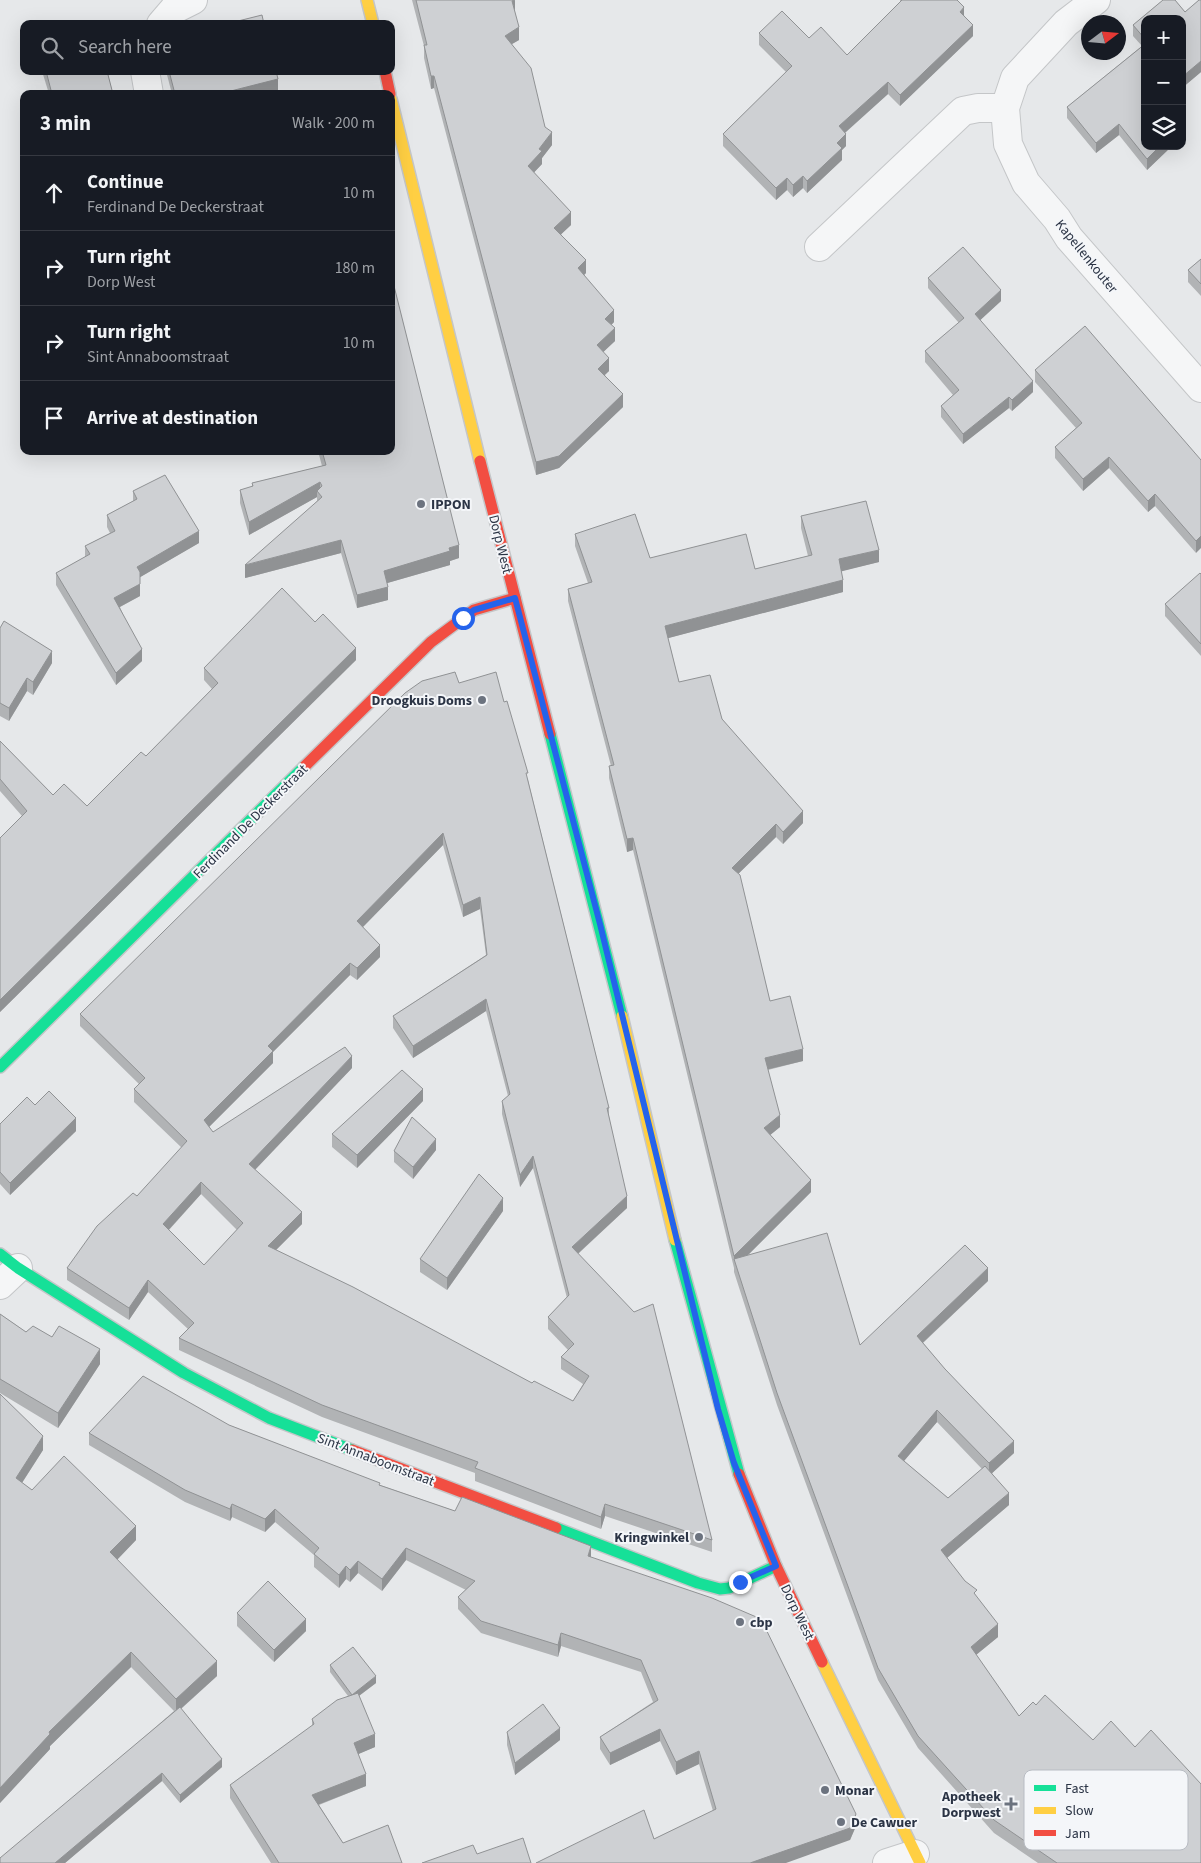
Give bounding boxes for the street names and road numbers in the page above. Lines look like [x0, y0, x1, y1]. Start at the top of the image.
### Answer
street label: Kapellenkouter [1050, 215, 1122, 298]
street label: Dorp West [483, 513, 517, 576]
street label: Ferdinand De Deckerstraat [189, 760, 313, 883]
street label: Sint Annaboomstraat [314, 1428, 437, 1492]
street label: Dorp West [775, 1581, 819, 1644]

